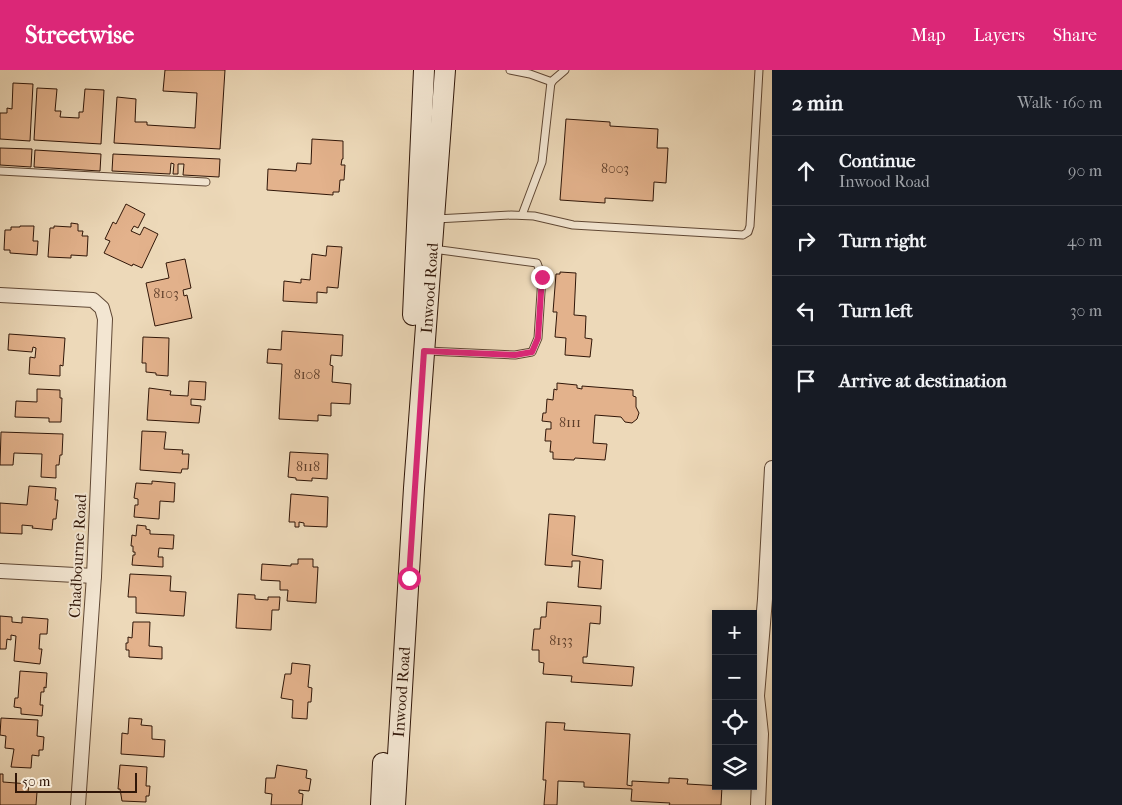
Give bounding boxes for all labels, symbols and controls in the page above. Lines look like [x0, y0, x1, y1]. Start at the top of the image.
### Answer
text: Streetwise [25, 21, 134, 49]
text: Map [911, 25, 945, 46]
text: Layers [973, 25, 1025, 46]
text: Share [1053, 25, 1097, 46]
text: 2 min [792, 91, 843, 115]
text: Walk · 160 m [1017, 93, 1102, 112]
text: Continue [839, 150, 915, 172]
icon: ahead [792, 157, 820, 185]
house number: 8003 [601, 160, 629, 177]
text: 90 m [1068, 161, 1102, 180]
text: Inwood Road [839, 172, 930, 191]
icon: right [792, 227, 820, 255]
text: Turn right [839, 230, 926, 252]
text: 40 m [1067, 231, 1102, 250]
street label: Inwood Road [417, 242, 442, 334]
route end [531, 266, 554, 289]
house number: 8103 [153, 285, 179, 302]
icon: left [792, 297, 820, 325]
text: Turn left [839, 300, 913, 322]
text: 30 m [1070, 301, 1102, 320]
house number: 8108 [294, 366, 320, 383]
icon: arrive [792, 367, 820, 395]
text: Arrive at destination [839, 370, 1007, 392]
house number: 8111 [559, 414, 581, 431]
house number: 8118 [296, 458, 320, 475]
street label: Chadbourne Road [65, 493, 90, 619]
route start [398, 567, 421, 590]
map controls [712, 610, 757, 790]
button: + [712, 610, 757, 655]
house number: 8133 [549, 632, 573, 649]
street label: Inwood Road [389, 646, 414, 738]
button: − [712, 655, 757, 700]
button: locate [712, 700, 757, 745]
button: layers [712, 745, 757, 790]
scale bar [15, 770, 138, 793]
text: 50 m [22, 773, 50, 790]

